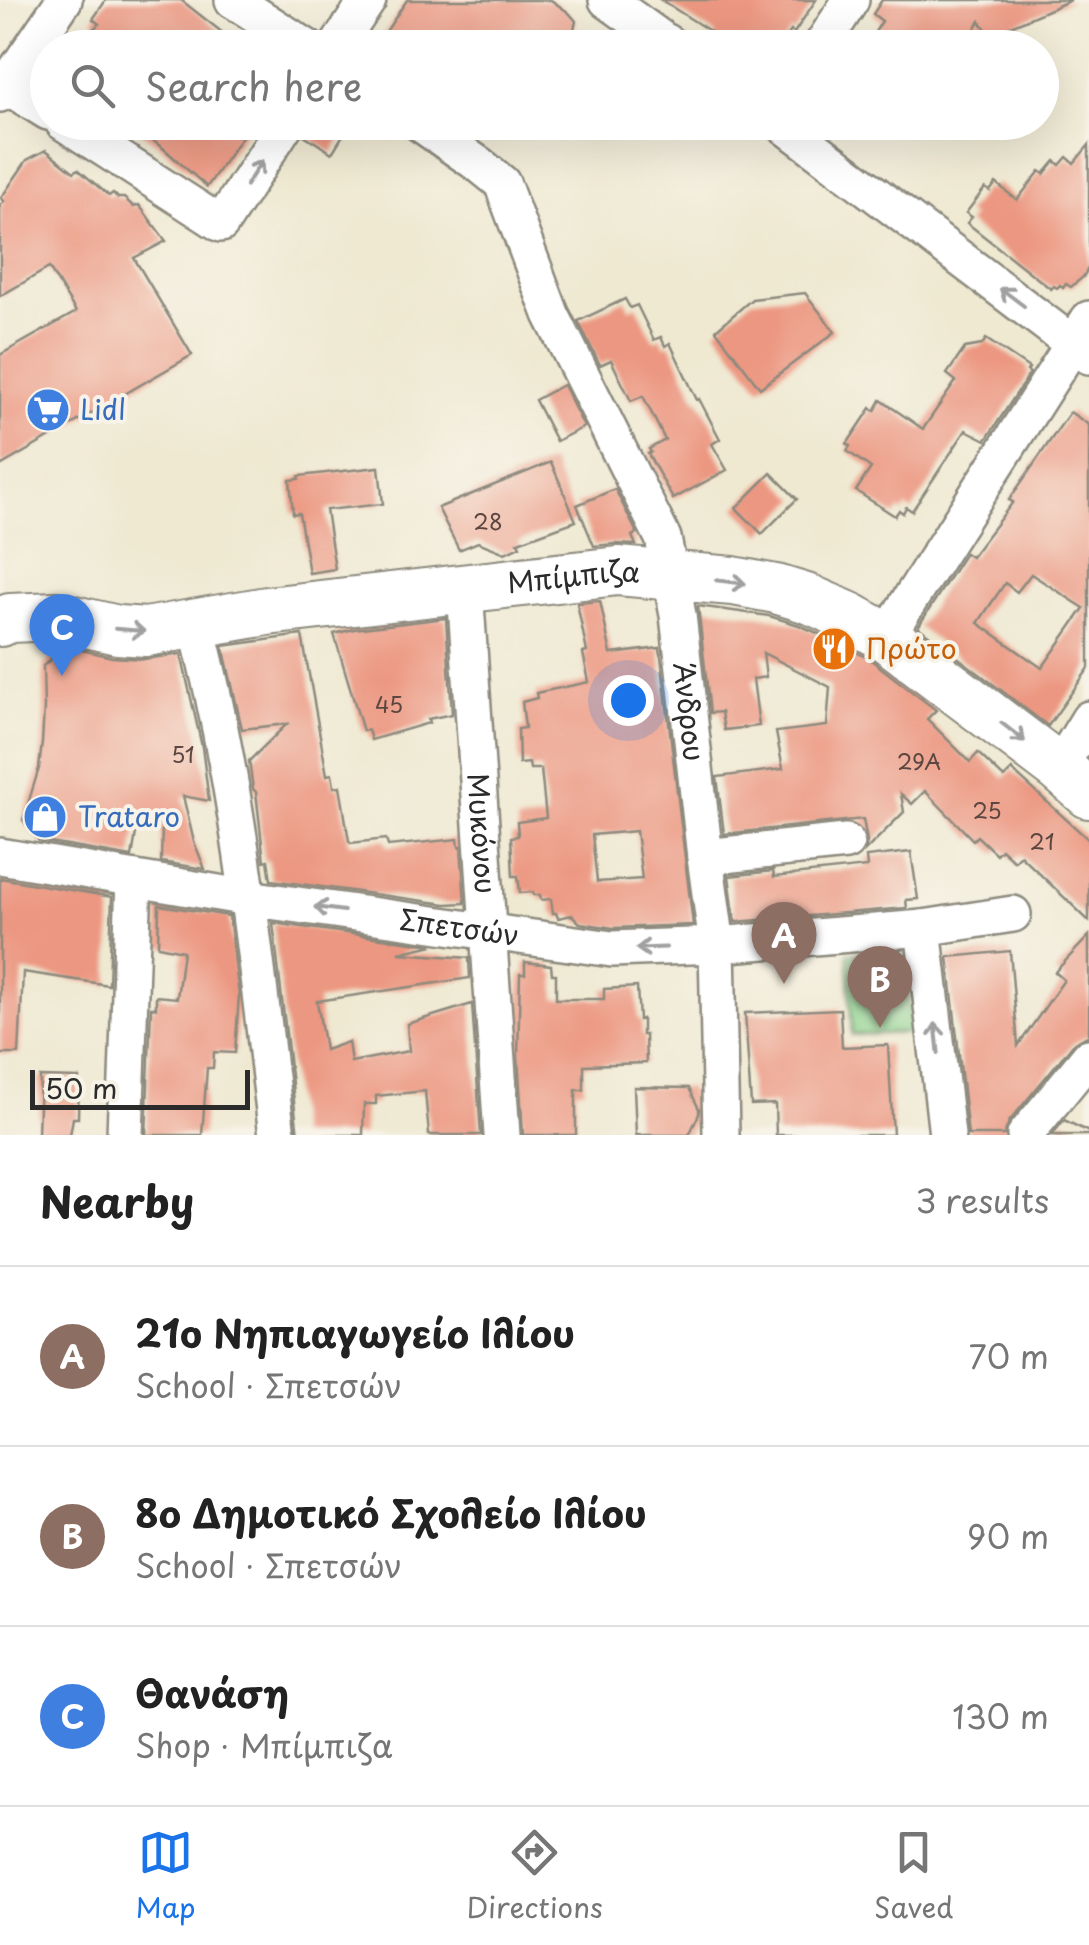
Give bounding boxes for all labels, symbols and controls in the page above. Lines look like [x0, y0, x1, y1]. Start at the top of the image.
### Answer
search box [30, 30, 1059, 140]
text: Search here [145, 57, 362, 114]
icon: search [65, 58, 120, 113]
one-way arrow [244, 159, 265, 188]
one-way arrow [999, 287, 1026, 308]
supermarket icon: Lidl [25, 387, 71, 433]
place label: Lidl [80, 387, 126, 430]
house number: 28 [473, 504, 503, 537]
street label: Μπίμπιζα [505, 548, 642, 603]
one-way arrow [714, 573, 746, 592]
pin: C [30, 594, 94, 676]
one-way arrow [114, 621, 146, 640]
restaurant icon: Πρώτο [811, 626, 857, 672]
place label: Πρώτο [866, 626, 957, 669]
street label: Άνδρου [663, 660, 717, 763]
your location [603, 675, 654, 726]
house number: 45 [375, 687, 403, 720]
one-way arrow [999, 721, 1025, 743]
house number: 51 [171, 737, 195, 770]
house number: 29Α [897, 744, 941, 777]
street label: Μυκόνου [458, 772, 509, 895]
house number: 25 [972, 793, 1002, 826]
shop icon: Trataro [22, 794, 68, 840]
place label: Trataro [78, 794, 180, 837]
house number: 21 [1029, 824, 1055, 857]
street label: Σπετσών [397, 897, 522, 956]
one-way arrow [314, 899, 346, 918]
pin: A [752, 902, 816, 984]
one-way arrow [636, 938, 668, 957]
pin: B [848, 946, 912, 1028]
one-way arrow [927, 1022, 946, 1055]
scale bar [30, 1065, 250, 1110]
text: 50 m [45, 1066, 118, 1109]
text: Nearby [40, 1169, 194, 1232]
text: 3 results [915, 1176, 1049, 1224]
text: 21ο Νηπιαγωγείο Ιλίου [135, 1304, 575, 1361]
text: A [60, 1332, 85, 1380]
text: 70 m [969, 1332, 1049, 1380]
text: School · Σπετσών [135, 1361, 402, 1409]
text: 8ο Δημοτικό Σχολείο Ιλίου [135, 1484, 647, 1541]
text: B [62, 1512, 83, 1560]
text: 90 m [967, 1512, 1049, 1560]
text: School · Σπετσών [135, 1541, 402, 1589]
text: Θανάση [135, 1664, 289, 1721]
text: C [60, 1692, 85, 1740]
text: 130 m [952, 1692, 1049, 1740]
text: Shop · Μπίμπιζα [135, 1721, 393, 1769]
tab: Map [136, 1825, 195, 1928]
tab: Directions [467, 1825, 603, 1928]
tab: Saved [874, 1825, 953, 1928]

